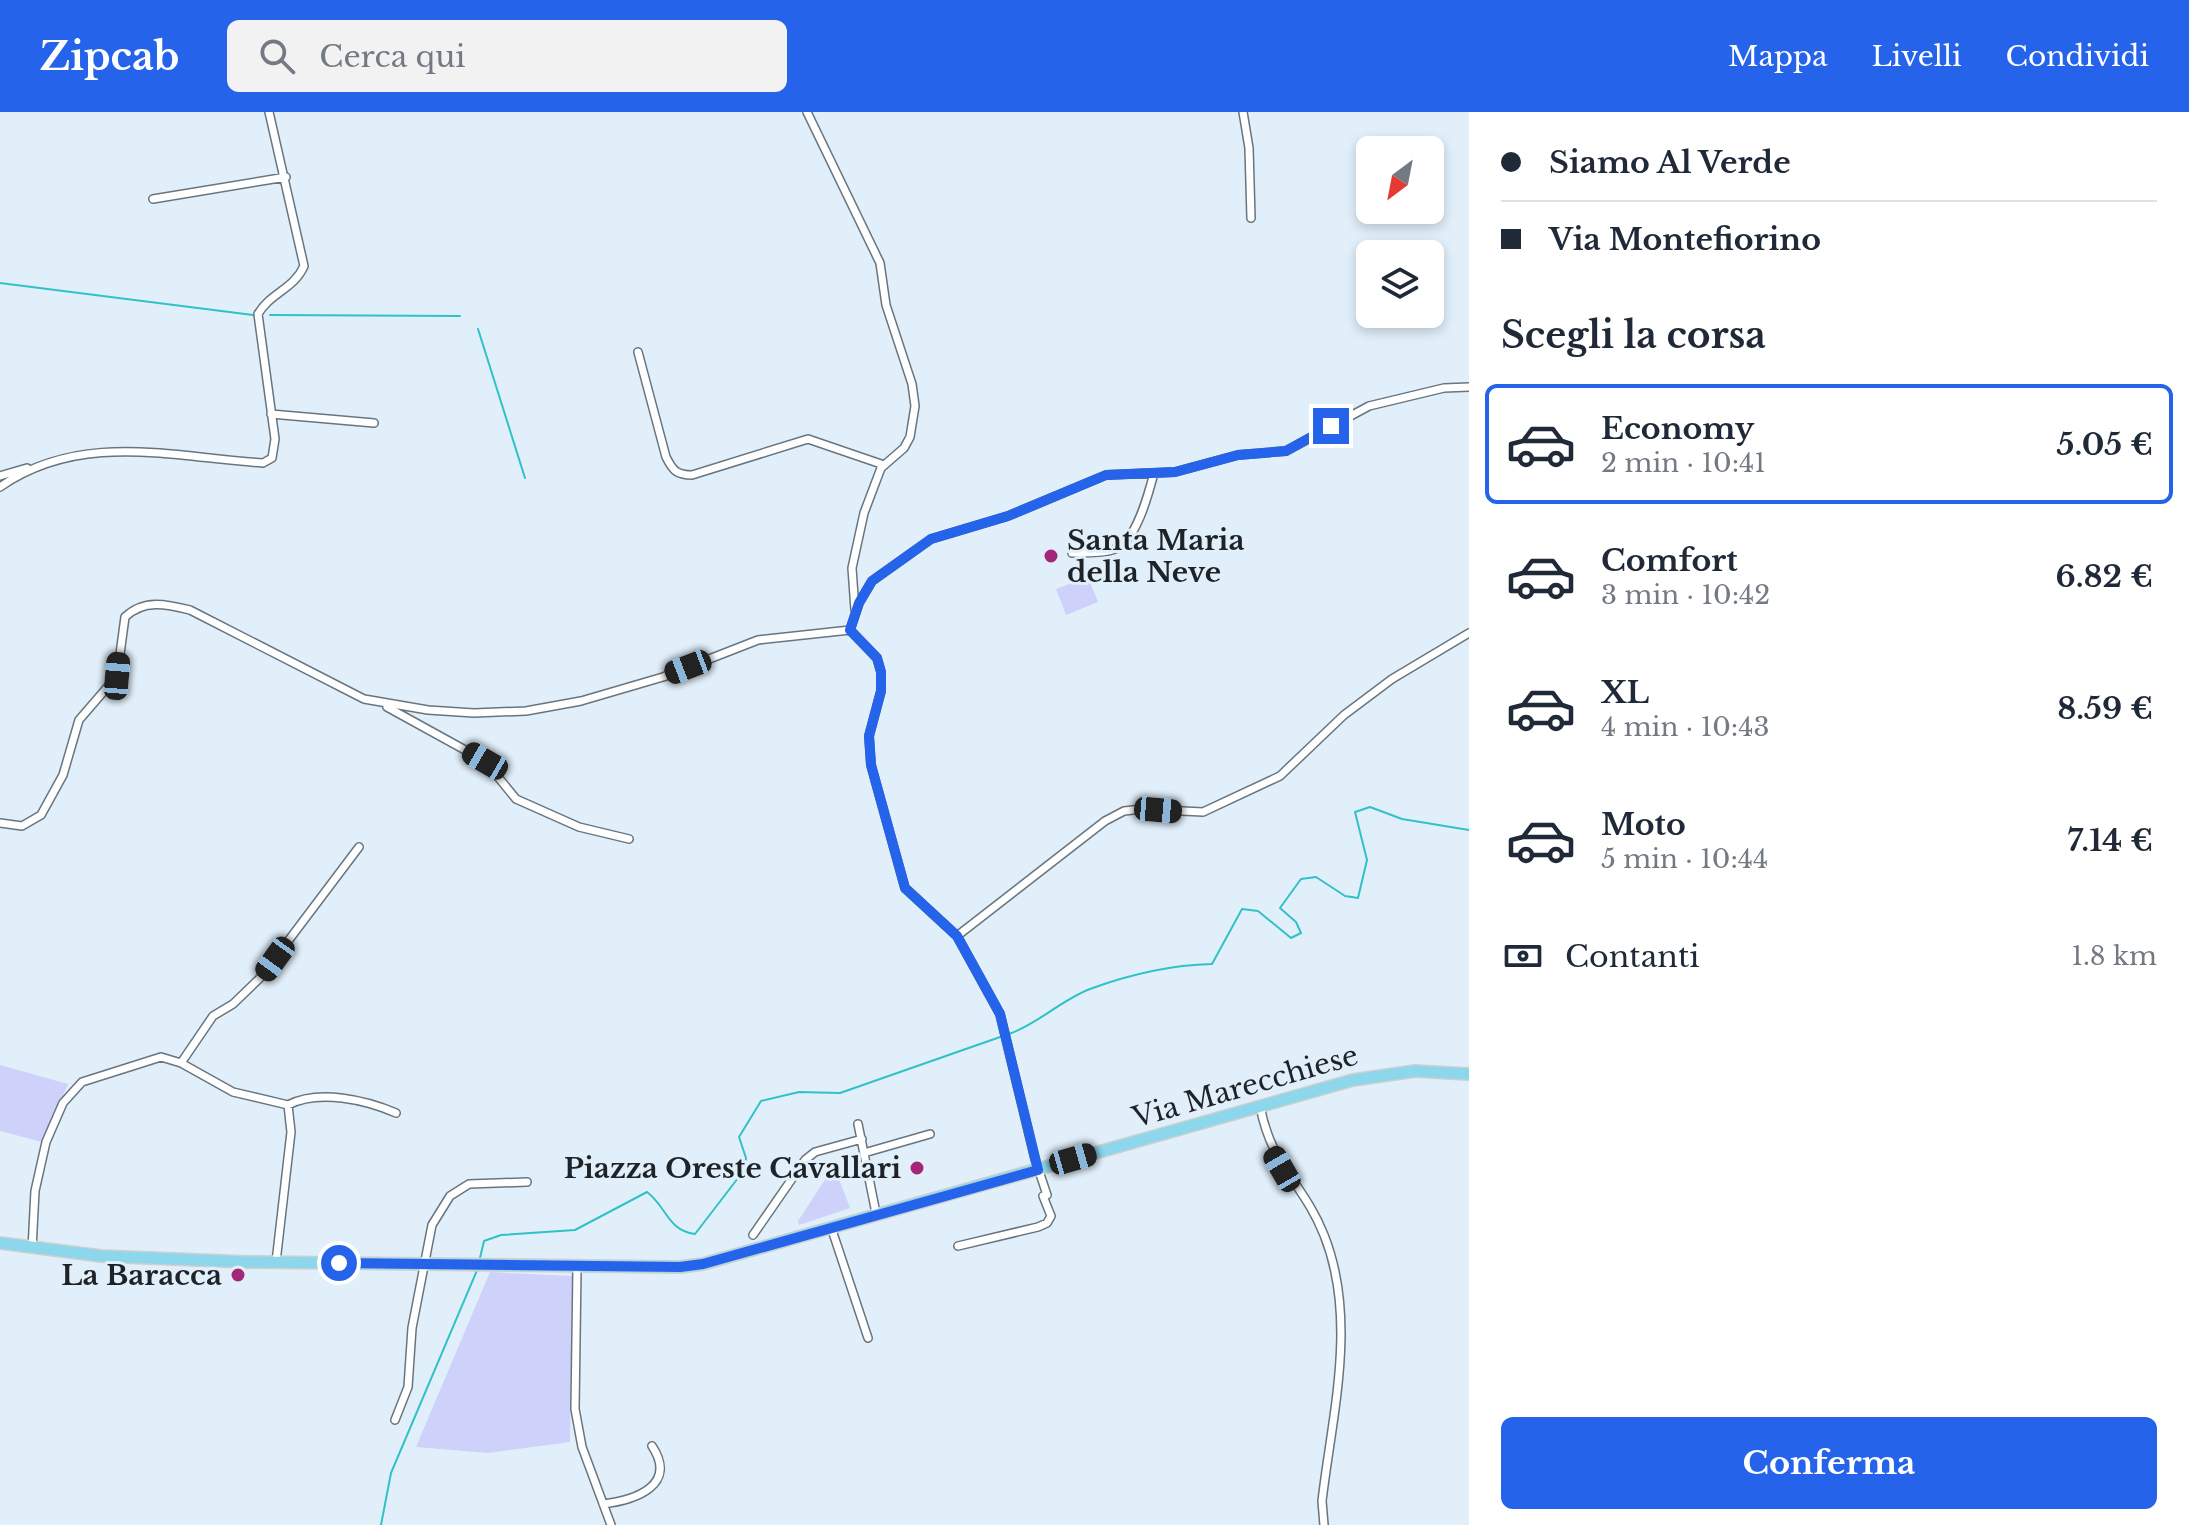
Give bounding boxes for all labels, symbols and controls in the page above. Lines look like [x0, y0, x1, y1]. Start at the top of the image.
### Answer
search box [227, 20, 787, 92]
text: Zipcab [40, 33, 179, 80]
icon: search [255, 34, 299, 78]
text: Cerca qui [319, 38, 466, 75]
text: Mappa [1728, 39, 1828, 74]
text: Livelli [1872, 39, 1962, 74]
text: Condividi [2006, 39, 2149, 74]
north arrow [1356, 136, 1444, 224]
map controls [1356, 136, 1444, 328]
text: Siamo Al Verde [1549, 144, 1791, 181]
text: Via Montefiorino [1549, 221, 1821, 258]
button: layers [1356, 240, 1444, 328]
text: Scegli la corsa [1501, 313, 1766, 358]
route end [1313, 408, 1349, 444]
icon: car [1505, 408, 1577, 480]
text: Economy [1601, 410, 1754, 447]
text: 5.05 € [2057, 426, 2153, 463]
text: 2 min · 10:41 [1601, 447, 1766, 479]
place label: Santa Maria della Neve [1067, 523, 1244, 590]
icon: car [1505, 540, 1577, 612]
text: Comfort [1601, 542, 1738, 579]
marker: Santa Maria della Neve [1042, 547, 1060, 565]
text: 6.82 € [2056, 558, 2153, 595]
text: 3 min · 10:42 [1601, 579, 1770, 611]
car [661, 647, 715, 687]
car [103, 651, 131, 701]
icon: car [1505, 672, 1577, 744]
text: XL [1601, 674, 1649, 711]
text: 8.59 € [2057, 690, 2153, 727]
text: 4 min · 10:43 [1601, 711, 1769, 743]
car [458, 739, 512, 783]
car [1133, 796, 1183, 824]
icon: car [1505, 804, 1577, 876]
text: Moto [1601, 806, 1686, 843]
text: 7.14 € [2068, 822, 2153, 859]
text: 5 min · 10:44 [1601, 843, 1768, 875]
car [251, 933, 299, 985]
icon: cash [1501, 934, 1545, 978]
text: Contanti [1565, 938, 1700, 975]
text: 1.8 km [2071, 940, 2157, 972]
street label: Via Marecchiese [1127, 1038, 1362, 1136]
car [1047, 1141, 1099, 1177]
car [1260, 1142, 1304, 1196]
place label: Piazza Oreste Cavallari [564, 1151, 901, 1186]
marker: Piazza Oreste Cavallari [908, 1159, 926, 1177]
route start [321, 1245, 357, 1281]
place label: La Baracca [61, 1258, 222, 1293]
marker: La Baracca [229, 1266, 247, 1284]
button: Conferma [1501, 1417, 2157, 1509]

